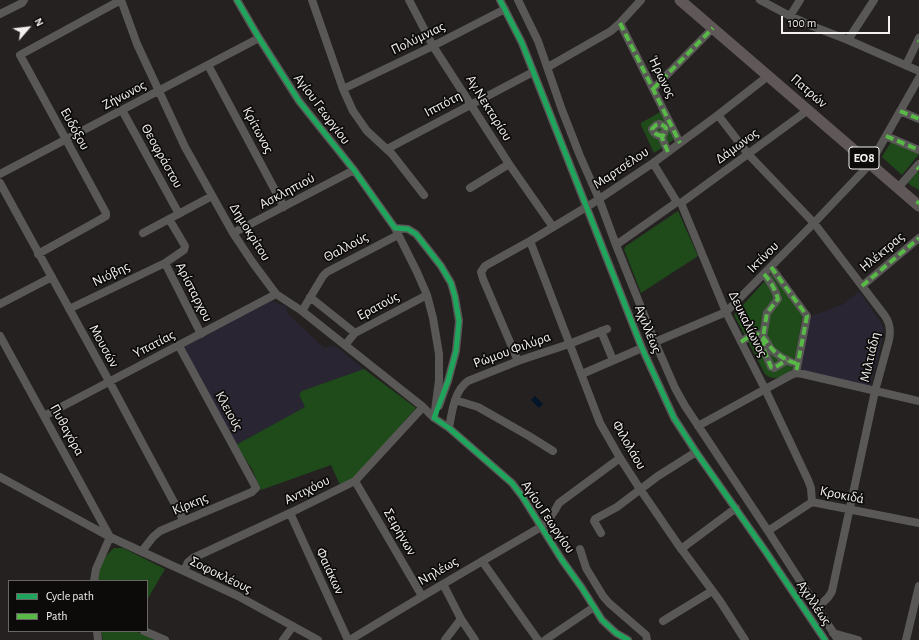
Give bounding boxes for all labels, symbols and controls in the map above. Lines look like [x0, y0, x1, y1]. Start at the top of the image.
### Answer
north arrow [8, 8, 48, 48]
scale bar [783, 8, 892, 34]
text: N [32, 16, 46, 28]
text: 100 m [788, 17, 816, 29]
street label: Πολύμνιας [388, 18, 448, 58]
street label: Ήρωνος [645, 53, 679, 101]
street label: Αγίου Γεωργίου [290, 70, 354, 148]
street label: Πατρών [787, 70, 831, 112]
street label: Αγ.Νεκταρίου [462, 72, 516, 144]
street label: Ζήνωνος [99, 76, 149, 114]
street label: Ιππότη [421, 87, 465, 121]
street label: Κρίτωνος [239, 104, 277, 156]
street label: Ευδόξου [57, 105, 93, 153]
street label: Θεοφράστου [137, 121, 187, 191]
street label: Δάμωνος [712, 125, 762, 167]
street label: Μαρτσέλου [590, 143, 652, 193]
road number: ΕΟ8 [849, 147, 879, 169]
street label: Ασκληπιού [256, 169, 318, 213]
street label: Δημοκρίτου [226, 200, 274, 264]
street label: Θαλλούς [321, 228, 371, 266]
street label: Ηλέκτρας [856, 228, 908, 276]
street label: Ικτίνου [744, 238, 782, 276]
street label: Νιόβης [89, 258, 133, 290]
street label: Αρίσταρχου [172, 259, 216, 325]
street label: Ερατούς [354, 288, 402, 324]
street label: Δευκαλίωνος [725, 288, 771, 360]
street label: Αχιλλέως [631, 302, 665, 356]
street label: Μουσών [85, 322, 123, 370]
street label: Υπατίας [130, 326, 178, 362]
street label: Ρώμου Φιλύρα [471, 328, 553, 372]
street label: Μιλτιάδη [856, 330, 884, 384]
street label: Κλειούς [211, 388, 247, 434]
street label: Πυθαγόρα [46, 401, 88, 459]
street label: Φιλολάου [608, 417, 650, 473]
street label: Αντιχόου [281, 472, 333, 508]
street label: Αγίου Γεωργίου [517, 477, 579, 557]
street label: Κροκιδά [818, 482, 866, 508]
street label: Κίρκης [170, 489, 210, 519]
street label: Σειρήνων [380, 505, 420, 559]
street label: Φαιάκων [312, 545, 348, 597]
street label: Σοφοκλέους [187, 553, 255, 597]
street label: Νηλέως [415, 553, 461, 589]
street label: Αχιλλέως [793, 577, 835, 629]
legend [8, 580, 148, 632]
text: Cycle path [46, 590, 94, 602]
text: Path [46, 610, 68, 622]

